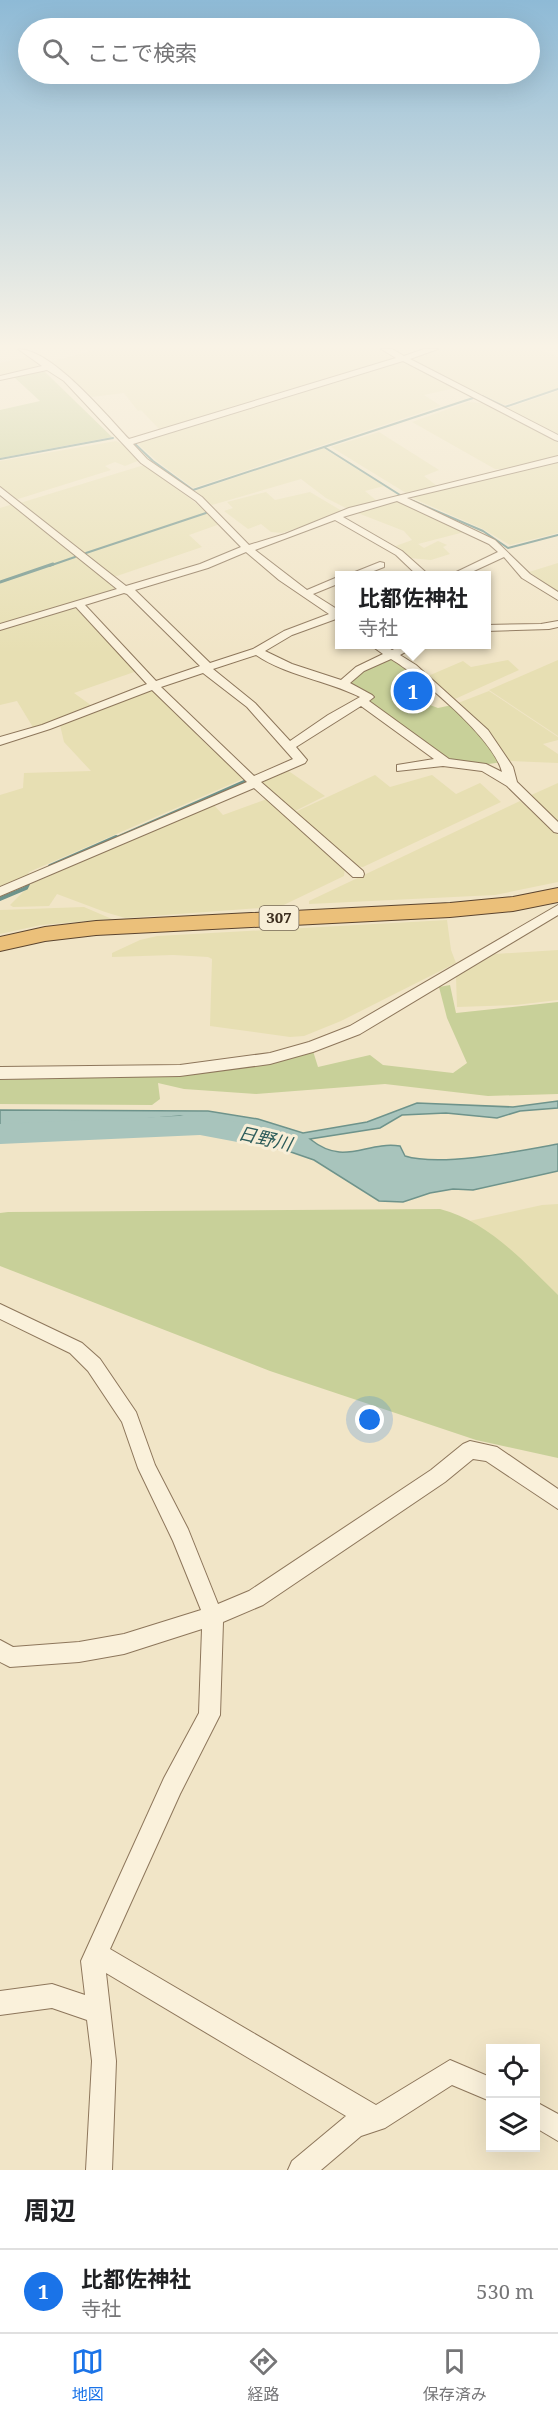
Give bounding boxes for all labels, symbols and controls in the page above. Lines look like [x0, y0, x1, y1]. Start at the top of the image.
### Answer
search box [18, 18, 540, 84]
icon: search [39, 35, 72, 68]
text: ここで検索 [87, 37, 197, 67]
popup [335, 571, 491, 649]
text: 比都佐神社 [358, 582, 468, 612]
text: 寺社 [358, 614, 398, 641]
pin: 1 [394, 668, 432, 714]
road number: 307 [260, 906, 298, 930]
water label: 日野川 [236, 1120, 296, 1156]
your location [355, 1405, 384, 1434]
map controls [486, 2044, 540, 2152]
button: locate [486, 2044, 540, 2098]
button: layers [486, 2098, 540, 2152]
text: 周辺 [24, 2192, 76, 2228]
text: 比都佐神社 [81, 2263, 191, 2293]
text: 1 [38, 2278, 49, 2305]
text: 530 m [476, 2278, 534, 2305]
text: 寺社 [81, 2295, 121, 2322]
tab: 地図 [71, 2345, 104, 2405]
tab: 経路 [247, 2345, 280, 2405]
tab: 保存済み [423, 2345, 487, 2405]

